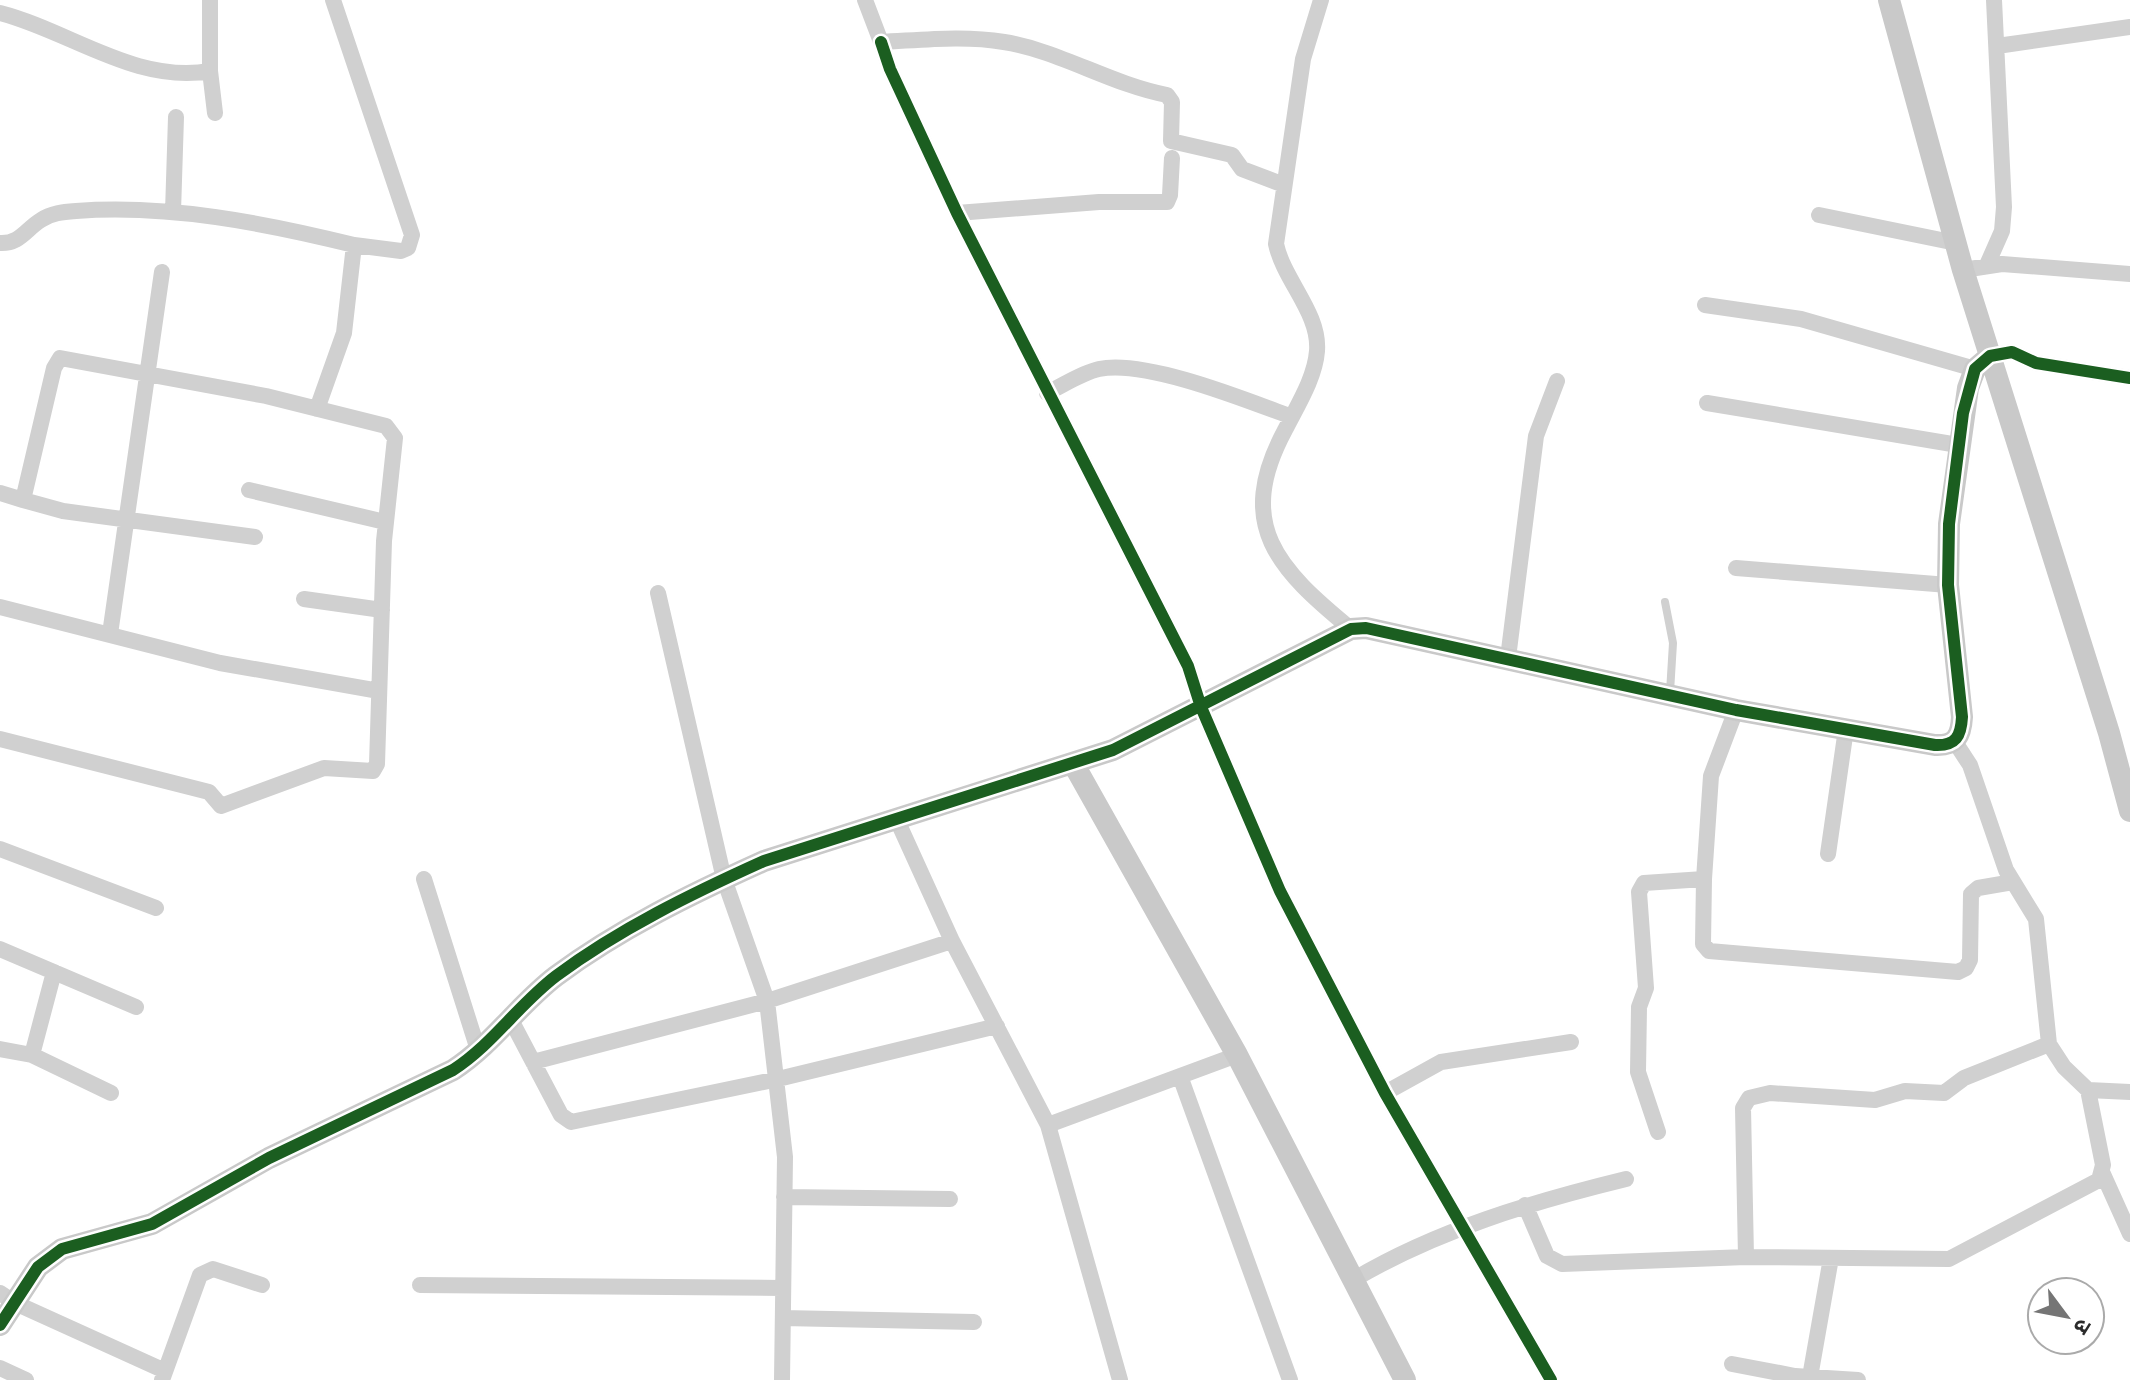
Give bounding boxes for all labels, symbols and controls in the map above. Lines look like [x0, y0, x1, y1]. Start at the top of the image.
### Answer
north arrow [2026, 1276, 2106, 1356]
text: उ [2069, 1315, 2098, 1340]

